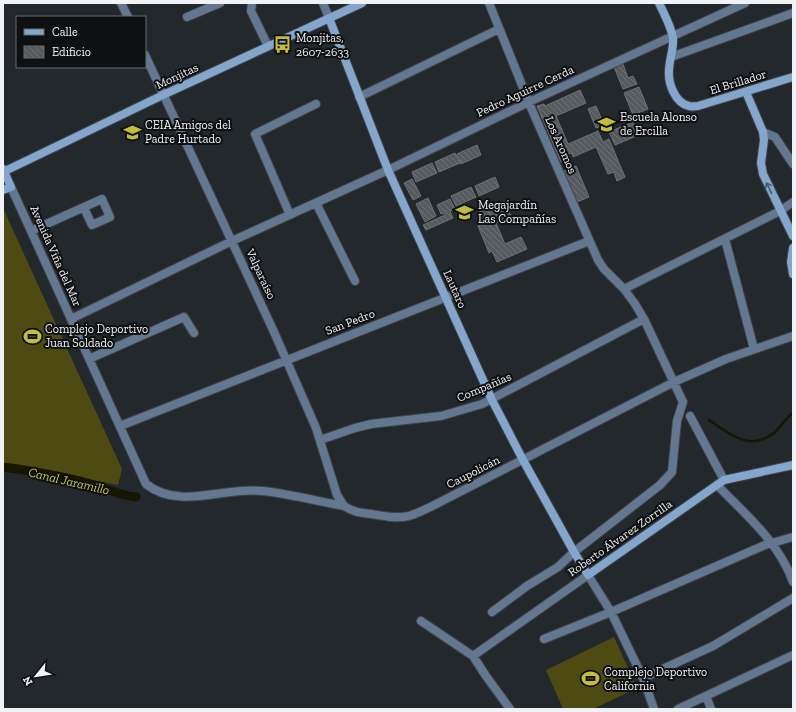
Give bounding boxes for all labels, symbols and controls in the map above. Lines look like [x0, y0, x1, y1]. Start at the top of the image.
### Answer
legend [16, 16, 146, 68]
text: Calle [52, 25, 78, 39]
place label: Monjitas, 2607-2633 [296, 31, 349, 59]
bus stop icon: Monjitas, 2607-2633 [273, 35, 293, 55]
text: Edificio [52, 45, 91, 59]
street label: Monjitas [154, 60, 201, 93]
street label: Pedro Aguirre Cerda [474, 62, 576, 120]
street label: El Brillador [708, 67, 768, 97]
place label: Escuela Alonso de Ercilla [620, 110, 697, 138]
street label: Los Aromos [542, 114, 580, 176]
school or university icon: Escuela Alonso de Ercilla [597, 114, 617, 134]
place label: CEIA Amigos del Padre Hurtado [145, 118, 231, 146]
school or university icon: CEIA Amigos del Padre Hurtado [122, 122, 142, 142]
one-way arrow [765, 183, 772, 195]
place label: Megajardín Las Compañías [478, 198, 556, 226]
school or university icon: Megajardín Las Compañías [455, 202, 475, 222]
street label: Avenida Viña del Mar [27, 203, 85, 309]
street label: Valparaíso [243, 246, 279, 301]
street label: Lautaro [440, 268, 470, 310]
street label: San Pedro [323, 306, 377, 338]
place label: Complejo Deportivo Juan Soldado [45, 322, 148, 350]
sports icon: Complejo Deportivo Juan Soldado [22, 326, 42, 346]
street label: Compañías [455, 369, 513, 405]
street label: Caupolicán [444, 453, 502, 491]
water label: Canal Jaramillo [27, 464, 111, 498]
street label: Roberto Álvarez Zorrilla [565, 496, 675, 579]
north arrow [16, 656, 56, 696]
place label: Complejo Deportivo California [604, 665, 707, 693]
sports icon: Complejo Deportivo California [581, 669, 601, 689]
text: N [20, 673, 35, 688]

